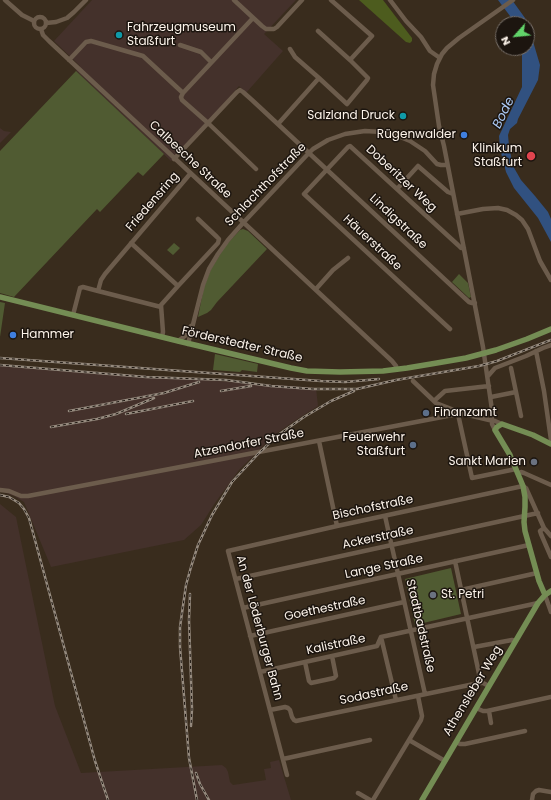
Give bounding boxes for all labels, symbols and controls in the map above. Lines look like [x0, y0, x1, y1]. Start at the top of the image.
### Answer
north arrow [495, 16, 535, 56]
place label: Fahrzeugmuseum Staßfurt [127, 21, 236, 49]
marker: Fahrzeugmuseum Staßfurt [114, 30, 124, 40]
text: N [496, 34, 514, 48]
water label: Bode [490, 95, 518, 131]
place label: Salzland Druck [307, 109, 395, 123]
marker: Salzland Druck [398, 111, 408, 121]
street label: Calbesche Straße [146, 118, 234, 202]
place label: Rügenwalder [377, 128, 456, 142]
marker: Rügenwalder [459, 130, 469, 140]
street label: Schlachthofstraße [222, 140, 310, 230]
place label: Klinikum Staßfurt [472, 142, 522, 170]
street label: Doberitzer Weg [363, 143, 439, 215]
marker: Klinikum Staßfurt [525, 150, 537, 162]
street label: Friedensring [123, 169, 183, 235]
street label: Lindigstraße [366, 192, 430, 252]
street label: Häuerstraße [340, 212, 404, 274]
street label: Förderstedter Straße [180, 324, 304, 366]
place label: Hammer [21, 328, 74, 342]
marker: Hammer [8, 330, 18, 340]
place label: Finanzamt [434, 406, 497, 420]
marker: Finanzamt [421, 408, 431, 418]
street label: Atzendorfer Straße [193, 426, 305, 462]
place label: Feuerwehr Staßfurt [342, 431, 405, 459]
marker: Feuerwehr Staßfurt [408, 440, 418, 450]
place label: Sankt Marien [448, 455, 526, 469]
marker: Sankt Marien [529, 457, 539, 467]
street label: Bischofstraße [331, 492, 415, 524]
street label: Ackerstraße [341, 523, 415, 553]
street label: Lange Straße [344, 552, 424, 582]
street label: An der Löderburger Bahn [233, 554, 285, 702]
street label: Stadtbadstraße [402, 578, 438, 674]
place label: St. Petri [441, 588, 484, 602]
marker: St. Petri [428, 590, 438, 600]
street label: Goethestraße [283, 593, 367, 625]
street label: Kalistraße [305, 632, 367, 658]
street label: Athensleber Weg [440, 643, 506, 739]
street label: Sodastraße [338, 680, 410, 708]

